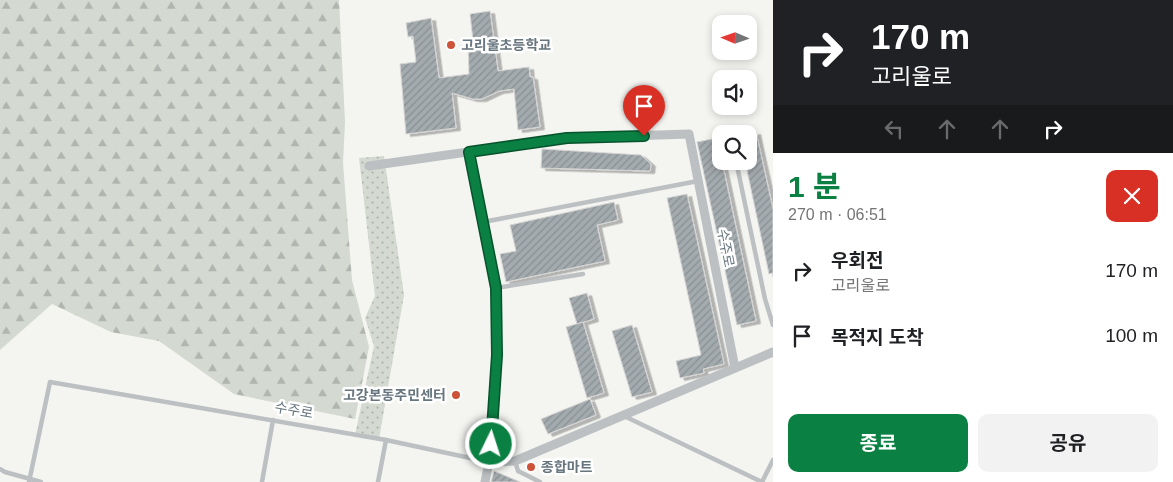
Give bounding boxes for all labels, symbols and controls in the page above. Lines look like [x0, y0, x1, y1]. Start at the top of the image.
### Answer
north arrow [712, 15, 758, 60]
map controls [712, 15, 757, 170]
text: 170 m [871, 17, 970, 56]
icon: right [788, 20, 853, 85]
place label: 고리울초등학교 [461, 37, 551, 53]
marker: 고리울초등학교 [445, 39, 457, 51]
text: 고리울로 [871, 64, 952, 89]
button: sound [712, 70, 757, 115]
pin [623, 85, 665, 136]
icon: arrive [630, 92, 658, 120]
icon: left [880, 115, 908, 143]
icon: ahead [933, 115, 961, 143]
icon: ahead [986, 115, 1014, 143]
icon: right [1039, 115, 1067, 143]
button: search [712, 125, 757, 170]
text: 1 분 [788, 170, 841, 203]
button: close [1106, 170, 1158, 222]
text: 270 m · 06:51 [788, 206, 887, 223]
street label: 수주로 [714, 228, 738, 269]
text: 우회전 [831, 250, 883, 271]
icon: right [788, 257, 816, 285]
text: 170 m [1105, 260, 1158, 281]
text: 고리울로 [831, 277, 890, 294]
icon: arrive [788, 322, 816, 350]
text: 100 m [1105, 325, 1158, 346]
text: 목적지 도착 [831, 327, 924, 348]
place label: 고강본동주민센터 [343, 387, 446, 403]
marker: 고강본동주민센터 [450, 389, 462, 401]
street label: 수주로 [274, 399, 315, 421]
button: 종료 [788, 414, 968, 472]
button: 공유 [978, 414, 1158, 472]
position arrow [464, 417, 516, 469]
place label: 종합마트 [541, 459, 593, 475]
marker: 종합마트 [525, 461, 537, 473]

